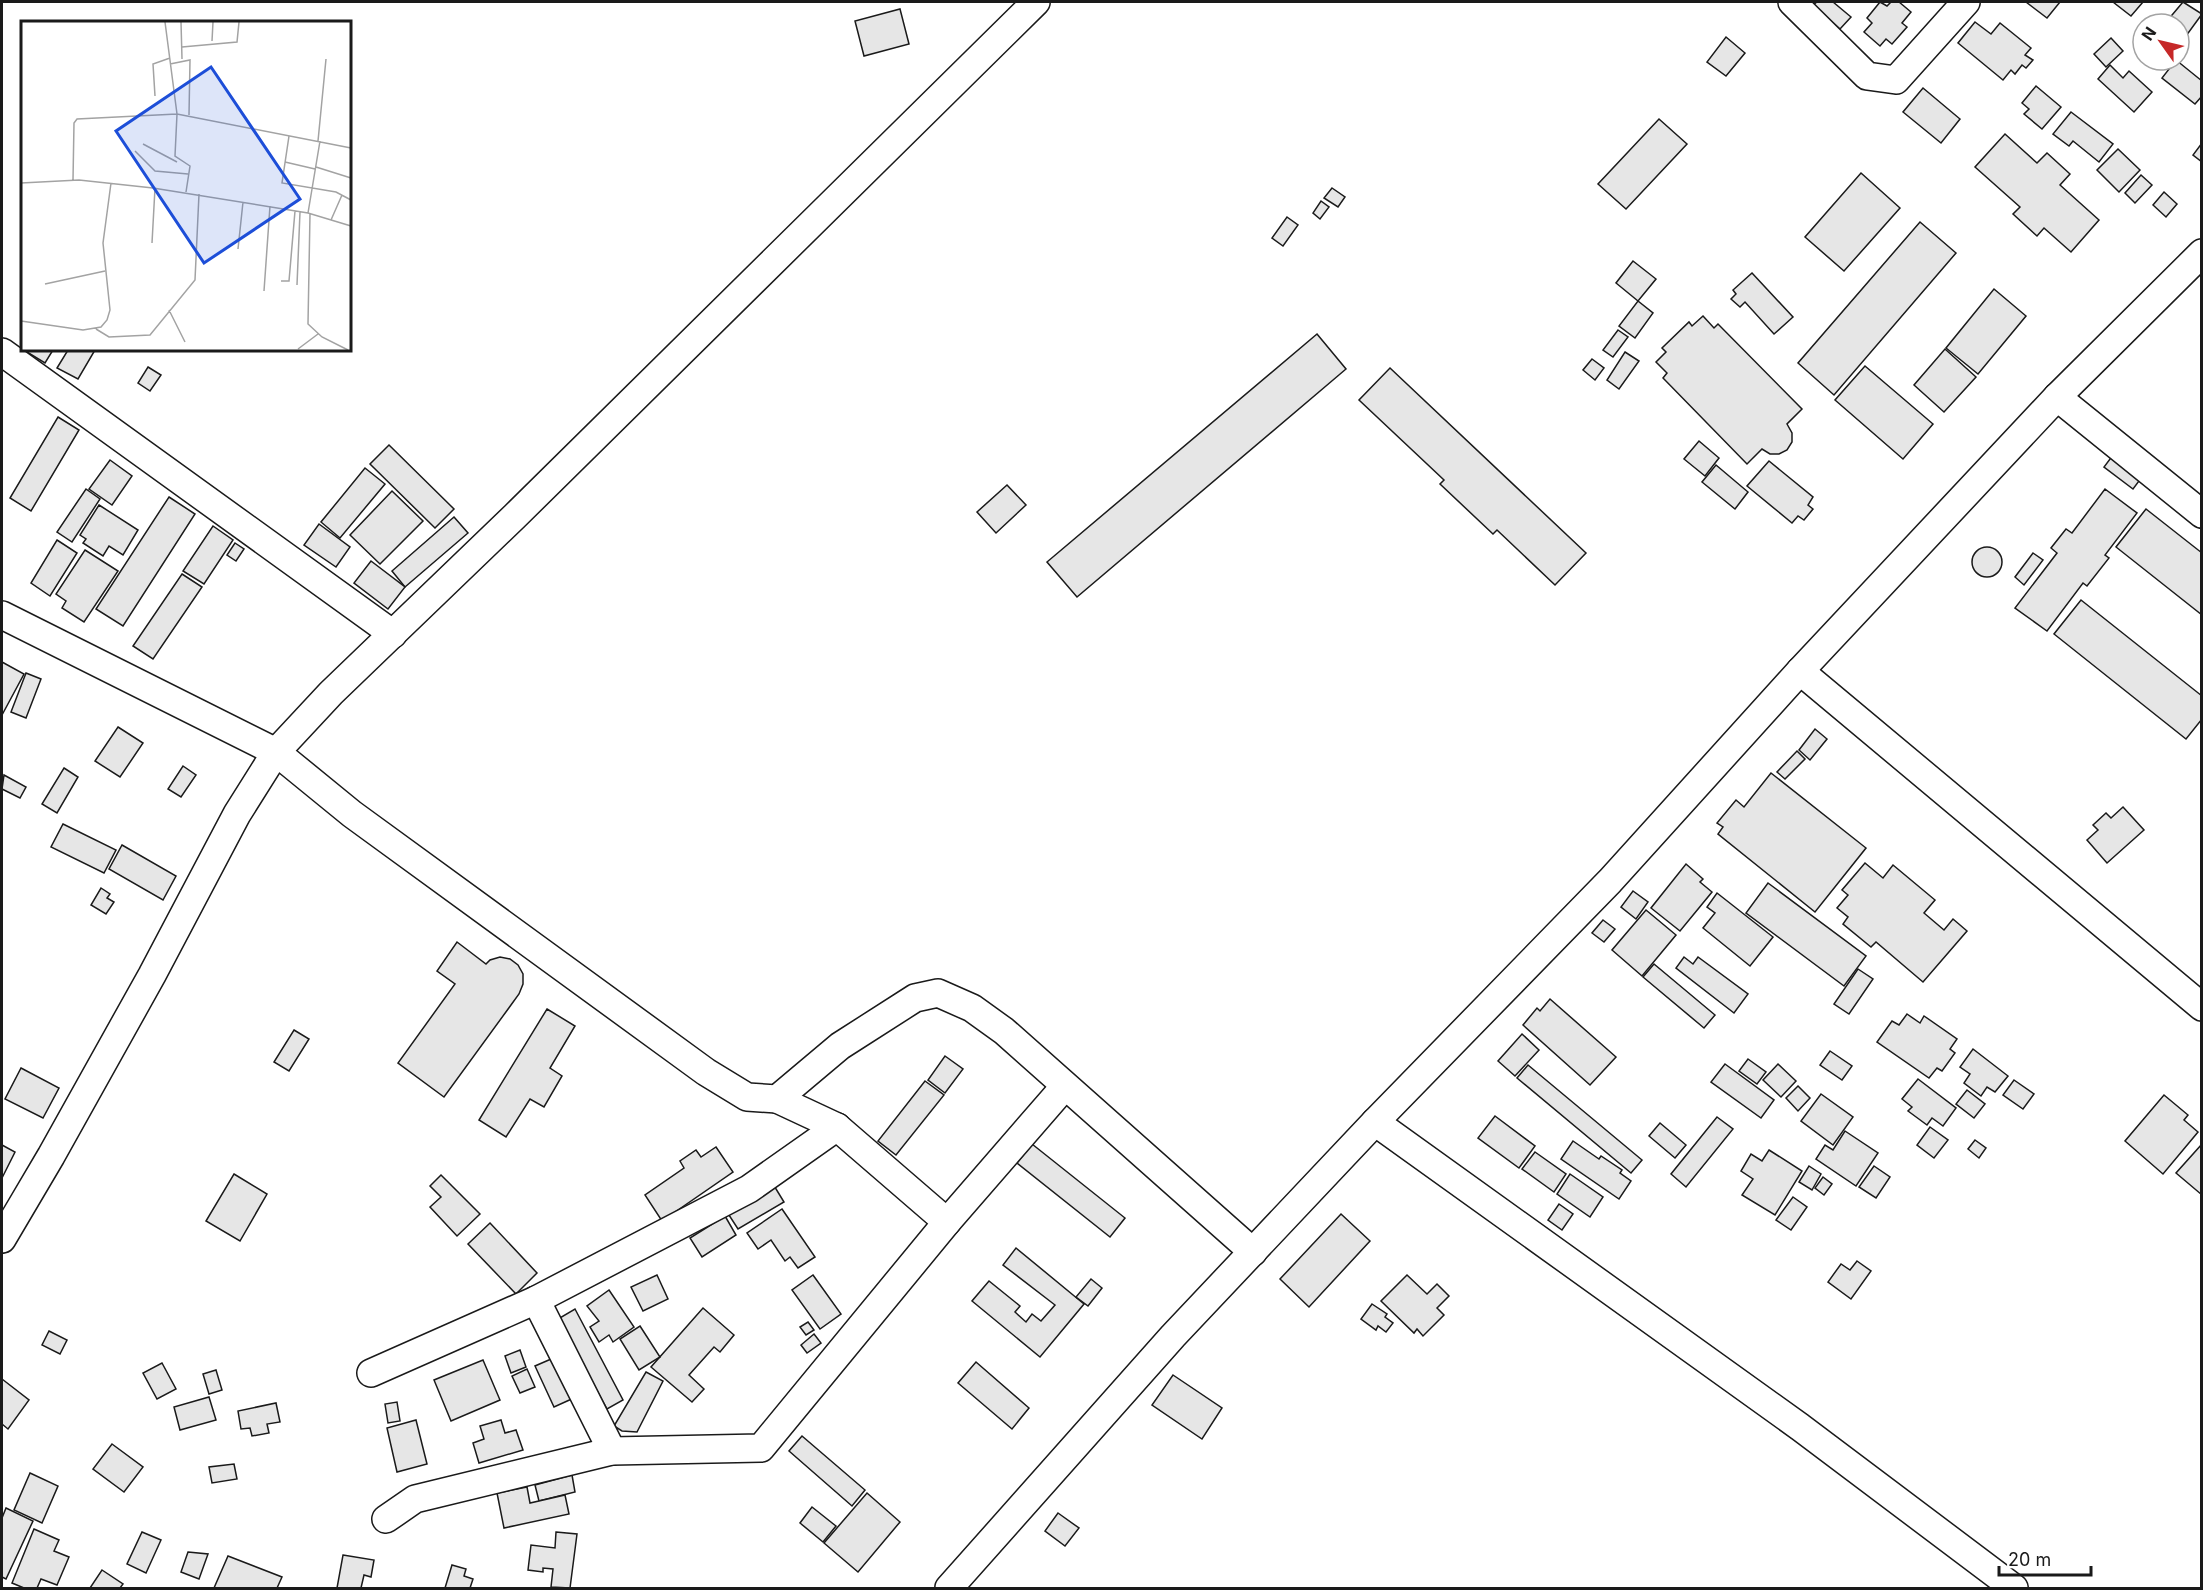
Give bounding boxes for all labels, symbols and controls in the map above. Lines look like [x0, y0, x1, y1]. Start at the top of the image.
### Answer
north arrow [2131, 12, 2191, 72]
inset map [21, 21, 351, 351]
text: N [2137, 23, 2160, 44]
scale bar [1999, 1539, 2090, 1577]
text: 20 m [2008, 1549, 2051, 1570]

